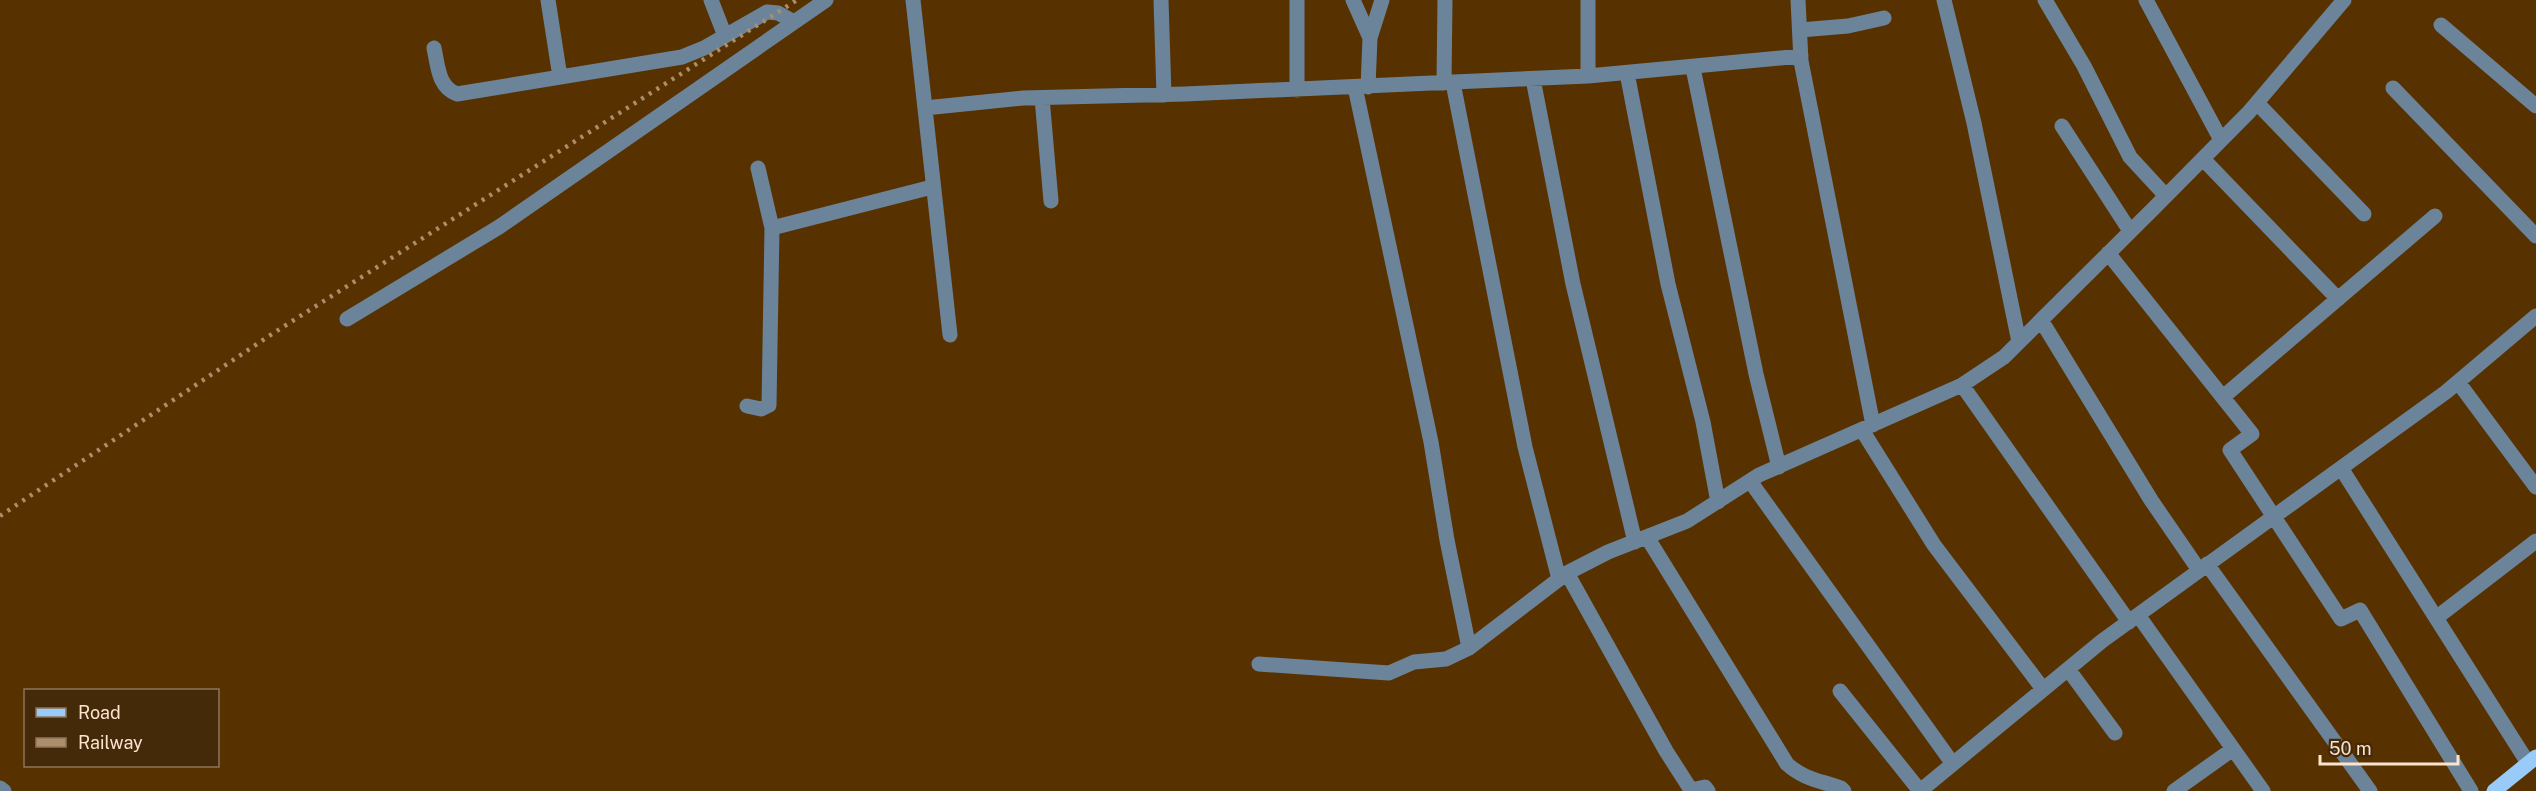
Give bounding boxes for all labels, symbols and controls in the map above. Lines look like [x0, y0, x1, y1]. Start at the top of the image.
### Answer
legend [24, 689, 219, 767]
text: Road [78, 702, 121, 723]
scale bar [2320, 728, 2458, 766]
text: Railway [78, 732, 143, 753]
text: 50 m [2329, 738, 2372, 759]

